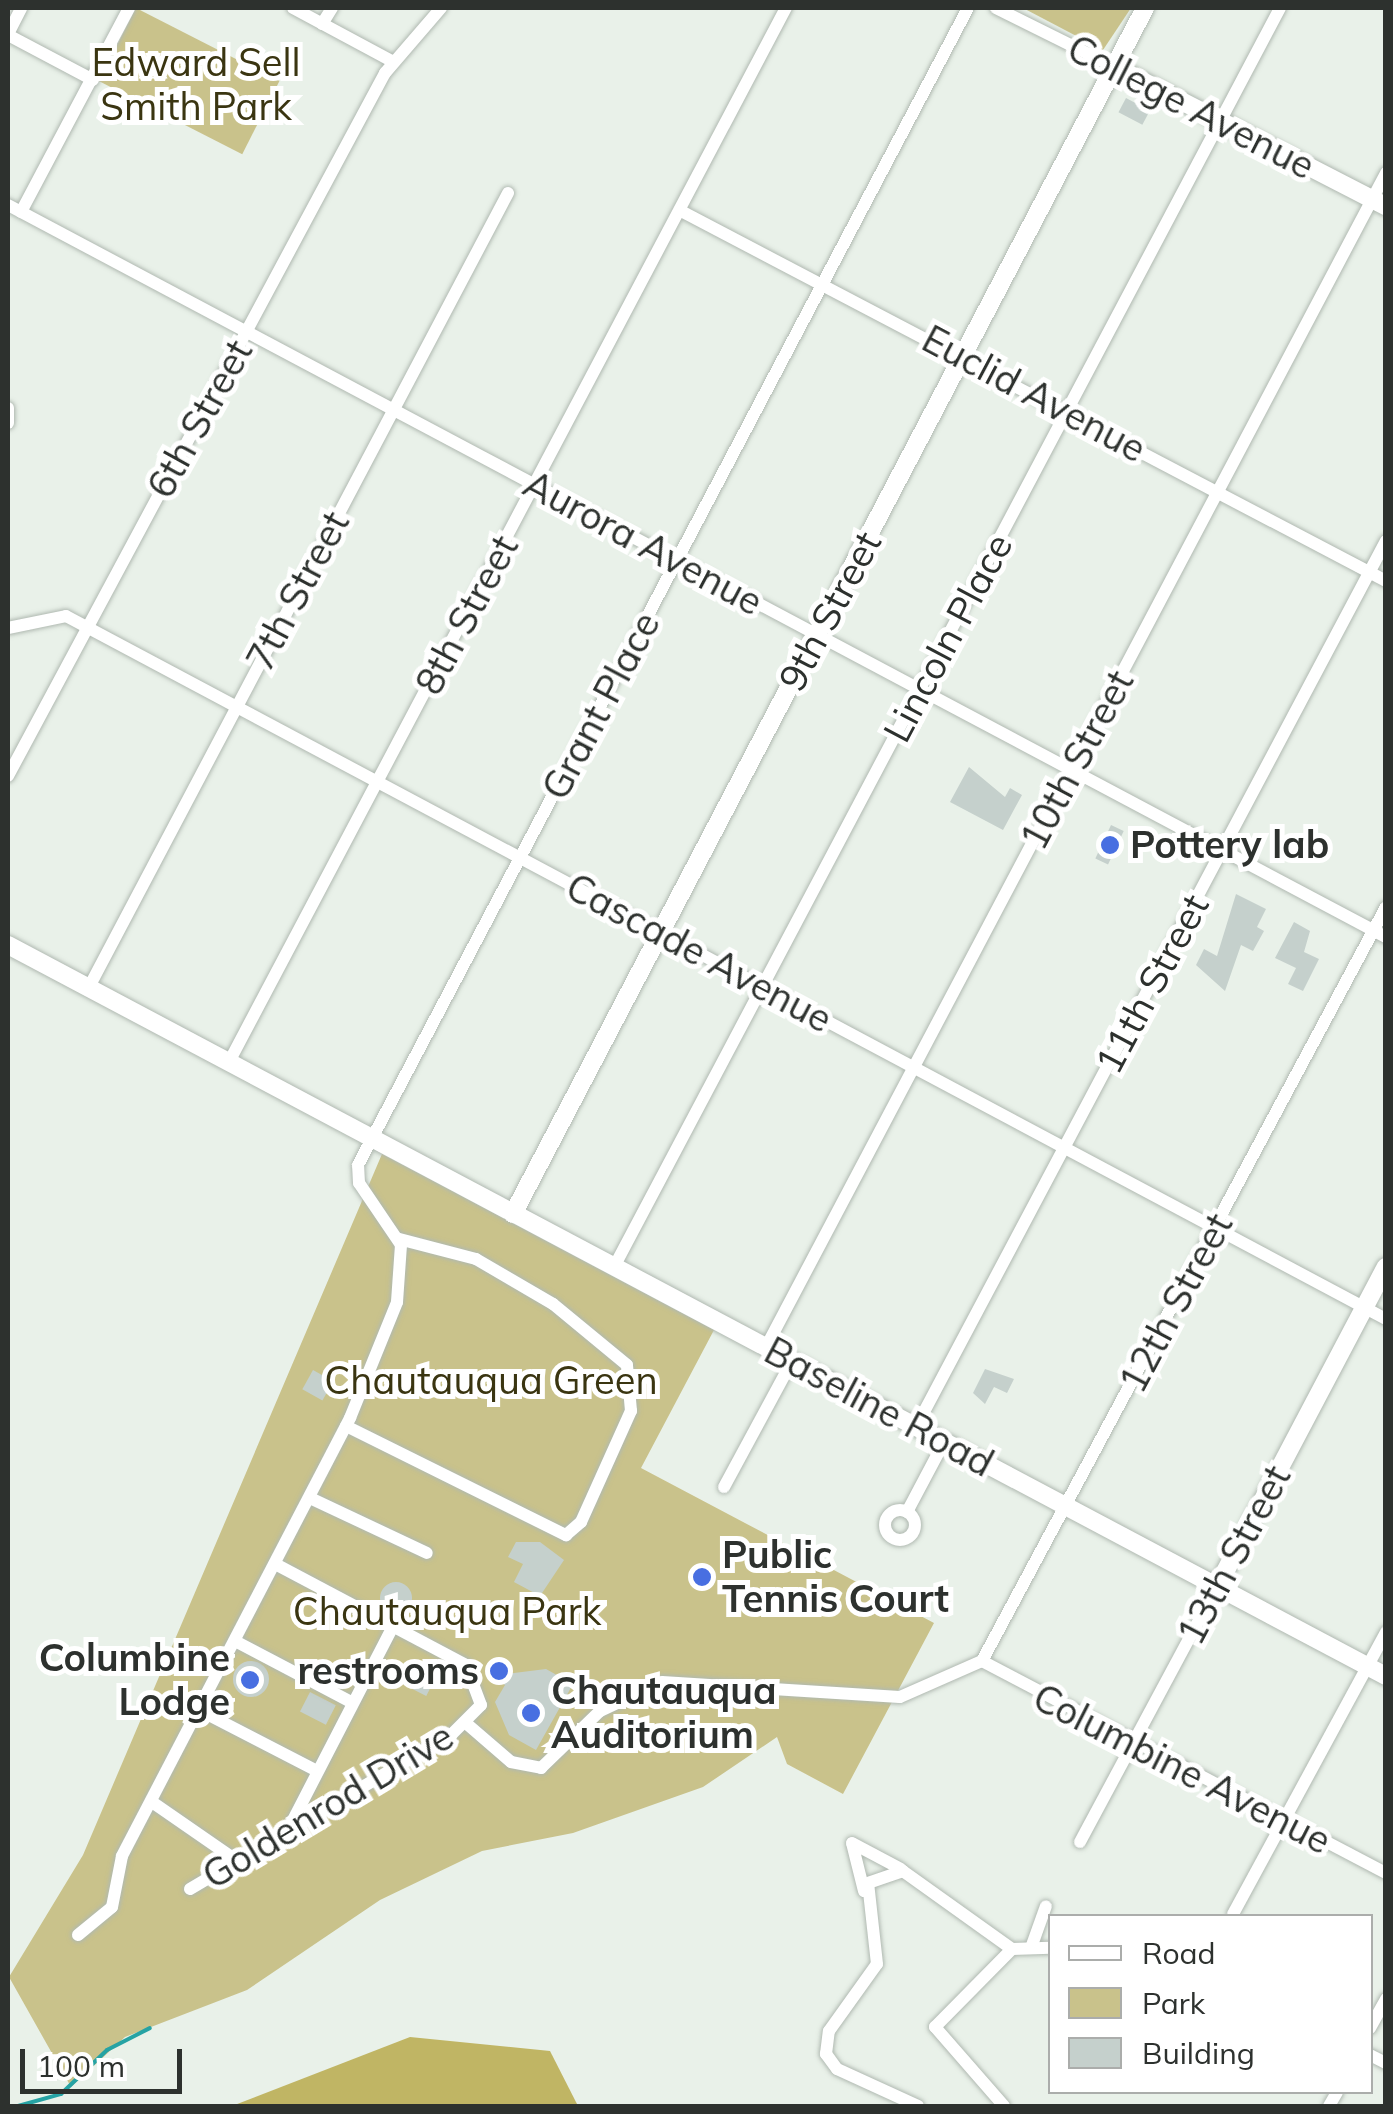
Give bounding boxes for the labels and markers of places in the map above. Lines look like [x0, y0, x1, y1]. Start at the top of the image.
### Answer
place label: Pottery lab [1130, 822, 1329, 868]
marker: Pottery lab [1099, 834, 1121, 856]
place label: Public Tennis Court [722, 1532, 949, 1622]
marker: Public Tennis Court [691, 1566, 713, 1588]
place label: Columbine Lodge [39, 1635, 230, 1725]
place label: restrooms [297, 1648, 479, 1694]
marker: restrooms [488, 1660, 510, 1682]
place label: Chautauqua Auditorium [551, 1668, 777, 1758]
marker: Columbine Lodge [239, 1669, 261, 1691]
marker: Chautauqua Auditorium [520, 1702, 542, 1724]

